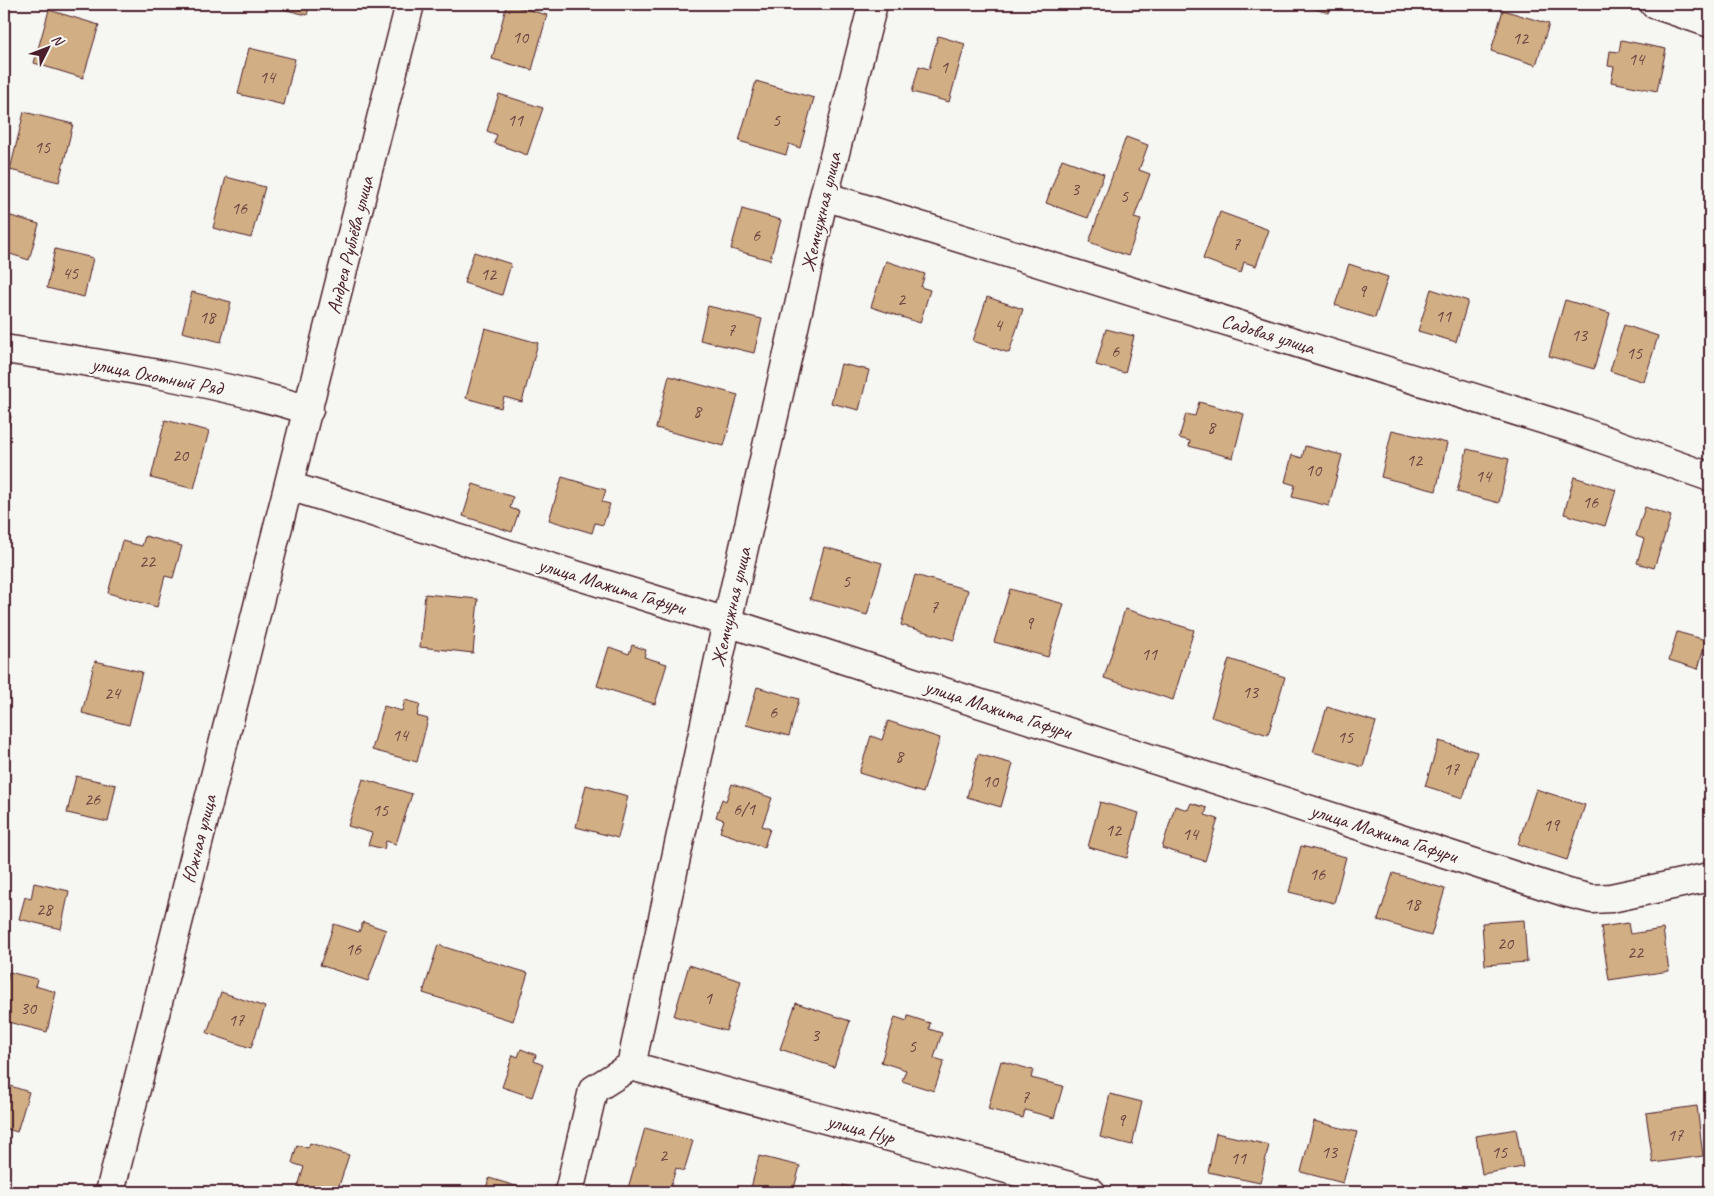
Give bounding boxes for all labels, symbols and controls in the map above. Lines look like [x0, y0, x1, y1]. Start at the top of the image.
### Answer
north arrow [22, 22, 72, 72]
house number: 10 [512, 26, 530, 48]
house number: 12 [1512, 27, 1530, 49]
text: N [48, 31, 68, 50]
house number: 14 [1628, 48, 1646, 70]
house number: 1 [940, 56, 949, 78]
house number: 14 [259, 66, 277, 88]
house number: 11 [507, 109, 524, 131]
house number: 5 [772, 109, 781, 131]
house number: 15 [34, 136, 51, 158]
street label: Жемчужная улица [795, 149, 847, 274]
street label: Андрея Рублёва улица [321, 172, 379, 316]
house number: 3 [1071, 178, 1081, 200]
house number: 5 [1120, 185, 1129, 207]
house number: 16 [231, 197, 248, 219]
house number: 6 [752, 224, 761, 246]
house number: 7 [1232, 233, 1241, 255]
house number: 45 [62, 262, 79, 284]
house number: 12 [480, 263, 498, 285]
house number: 9 [1358, 280, 1368, 302]
house number: 2 [897, 288, 907, 310]
house number: 11 [1435, 305, 1452, 327]
house number: 18 [199, 306, 217, 328]
street label: Садовая улица [1218, 308, 1319, 360]
house number: 4 [994, 314, 1004, 336]
house number: 7 [727, 319, 736, 341]
house number: 13 [1571, 324, 1589, 346]
house number: 6 [1111, 340, 1120, 362]
house number: 15 [1626, 342, 1643, 364]
street label: улица Охотный Ряд [89, 351, 226, 401]
house number: 8 [693, 400, 703, 422]
house number: 8 [1207, 416, 1217, 438]
house number: 20 [172, 444, 190, 466]
house number: 12 [1406, 449, 1424, 471]
house number: 10 [1305, 459, 1323, 481]
house number: 14 [1475, 465, 1493, 487]
house number: 16 [1582, 491, 1599, 513]
street label: Жемчужная улица [705, 544, 757, 669]
house number: 22 [139, 550, 157, 572]
street label: улица Мажита Гафури [535, 551, 690, 621]
house number: 5 [842, 570, 851, 592]
house number: 7 [930, 596, 939, 618]
house number: 9 [1025, 612, 1035, 634]
house number: 11 [1141, 643, 1158, 665]
street label: улица Мажита Гафури [921, 673, 1076, 745]
house number: 13 [1242, 681, 1260, 703]
house number: 24 [104, 682, 122, 704]
house number: 6 [769, 701, 778, 723]
house number: 14 [392, 724, 410, 746]
house number: 15 [1337, 726, 1354, 748]
house number: 8 [895, 745, 905, 767]
house number: 17 [1443, 758, 1460, 780]
house number: 10 [982, 770, 1000, 792]
house number: 26 [84, 788, 101, 810]
street label: Южная улица [176, 790, 222, 886]
street label: улица Мажита Гафури [1307, 797, 1462, 869]
house number: 6/1 [733, 798, 756, 820]
house number: 15 [372, 799, 389, 821]
house number: 19 [1543, 814, 1561, 836]
house number: 12 [1105, 819, 1123, 841]
house number: 14 [1182, 823, 1200, 845]
house number: 16 [1309, 863, 1326, 885]
house number: 18 [1404, 893, 1422, 915]
house number: 28 [36, 898, 54, 920]
house number: 20 [1497, 932, 1515, 954]
house number: 16 [345, 938, 362, 960]
house number: 22 [1627, 941, 1645, 963]
house number: 1 [704, 987, 713, 1009]
house number: 30 [20, 997, 38, 1019]
house number: 17 [228, 1009, 245, 1031]
house number: 3 [811, 1024, 821, 1046]
house number: 5 [908, 1035, 917, 1057]
house number: 7 [1021, 1086, 1030, 1108]
street label: улица Нур [824, 1108, 899, 1150]
house number: 9 [1117, 1109, 1127, 1131]
house number: 17 [1667, 1124, 1684, 1146]
house number: 13 [1321, 1141, 1339, 1163]
house number: 15 [1491, 1141, 1508, 1163]
house number: 2 [659, 1144, 669, 1166]
house number: 11 [1230, 1147, 1247, 1169]

